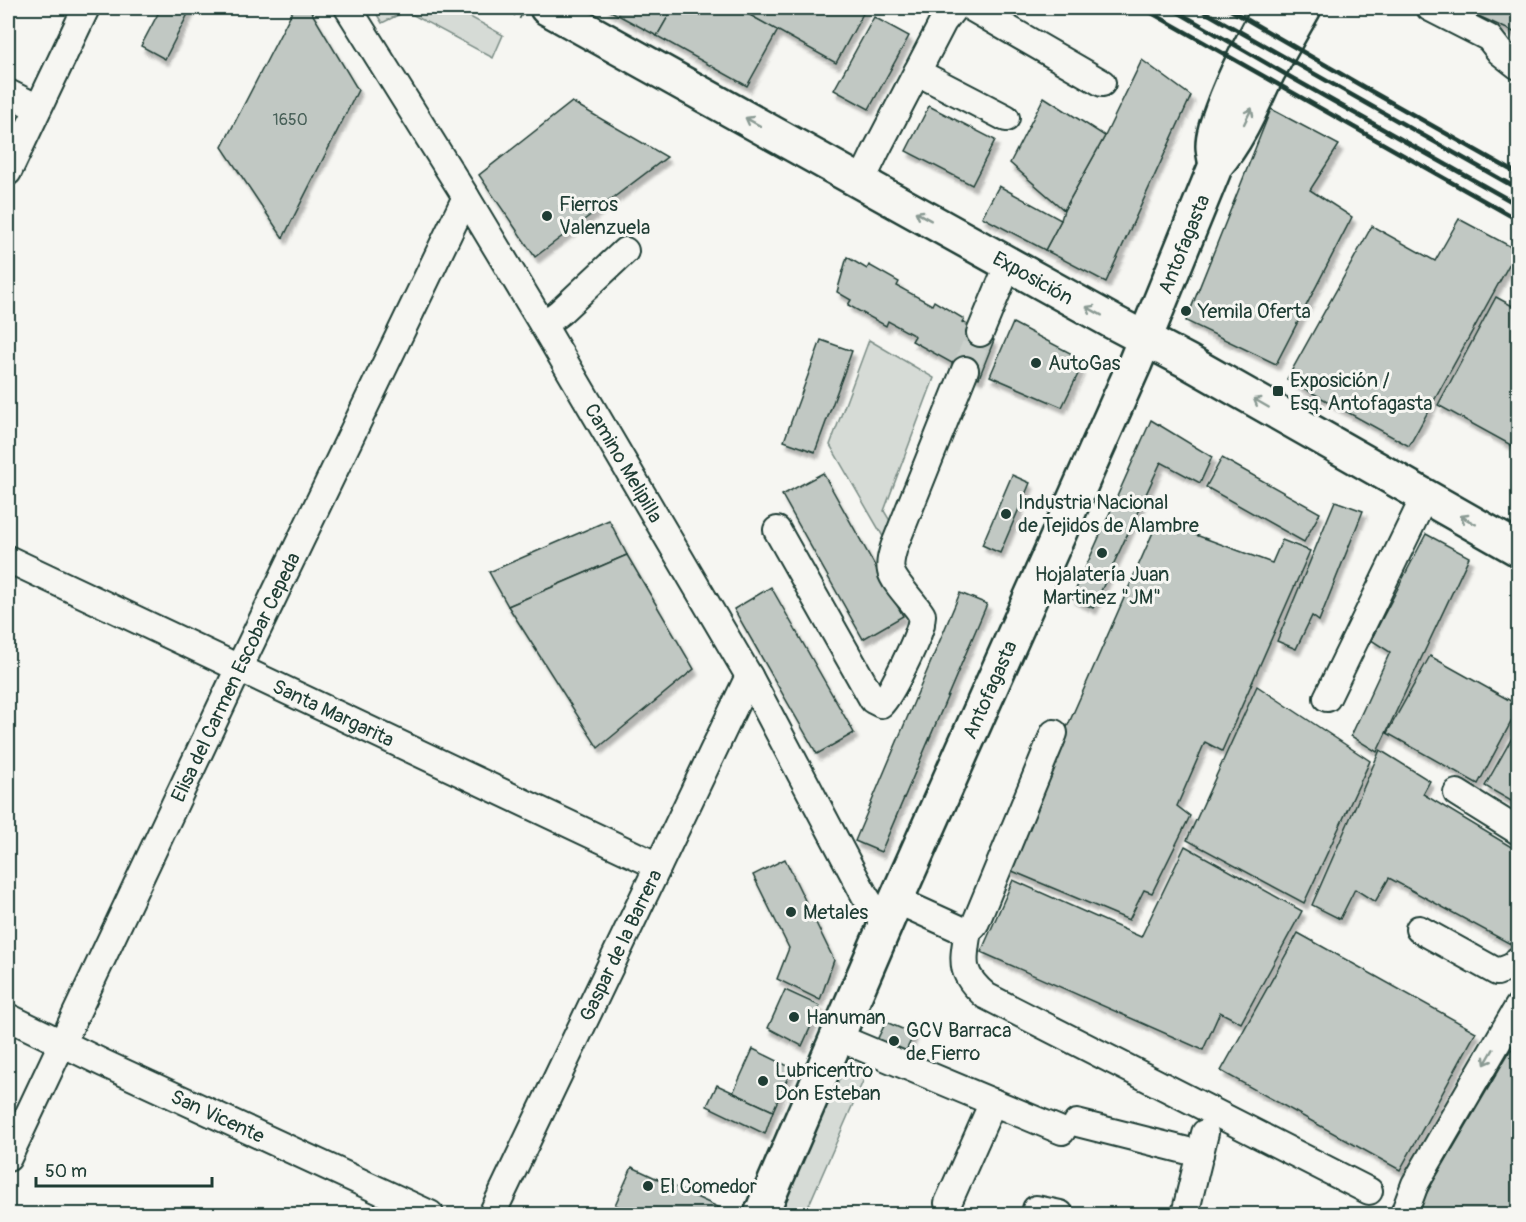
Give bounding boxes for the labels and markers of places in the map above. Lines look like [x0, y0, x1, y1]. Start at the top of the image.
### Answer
place label: Fierros Valenzuela [559, 192, 650, 240]
marker: Fierros Valenzuela [540, 209, 554, 223]
place label: Yemila Oferta [1197, 299, 1311, 324]
marker: Yemila Oferta [1179, 304, 1193, 318]
place label: AutoGas [1048, 351, 1121, 376]
marker: AutoGas [1029, 356, 1043, 370]
place label: Exposición / Esq. Antofagasta [1290, 368, 1433, 416]
marker: Exposición / Esq. Antofagasta [1271, 384, 1285, 398]
place label: Industria Nacional de Tejidos de Alambre [1018, 490, 1199, 538]
marker: Industria Nacional de Tejidos de Alambre [999, 507, 1013, 521]
marker: Hojalatería Juan Martinez "JM" [1095, 546, 1109, 560]
place label: Hojalatería Juan Martinez "JM" [1035, 562, 1169, 610]
place label: Metales [803, 900, 868, 925]
marker: Metales [784, 905, 798, 919]
place label: Hanuman [806, 1005, 886, 1030]
marker: Hanuman [787, 1010, 801, 1024]
place label: GCV Barraca de Fierro [906, 1018, 1012, 1066]
marker: GCV Barraca de Fierro [887, 1034, 901, 1048]
place label: Lubricentro Don Esteban [775, 1058, 881, 1106]
marker: Lubricentro Don Esteban [756, 1074, 770, 1088]
place label: El Comedor [660, 1174, 757, 1199]
marker: El Comedor [641, 1179, 655, 1193]

